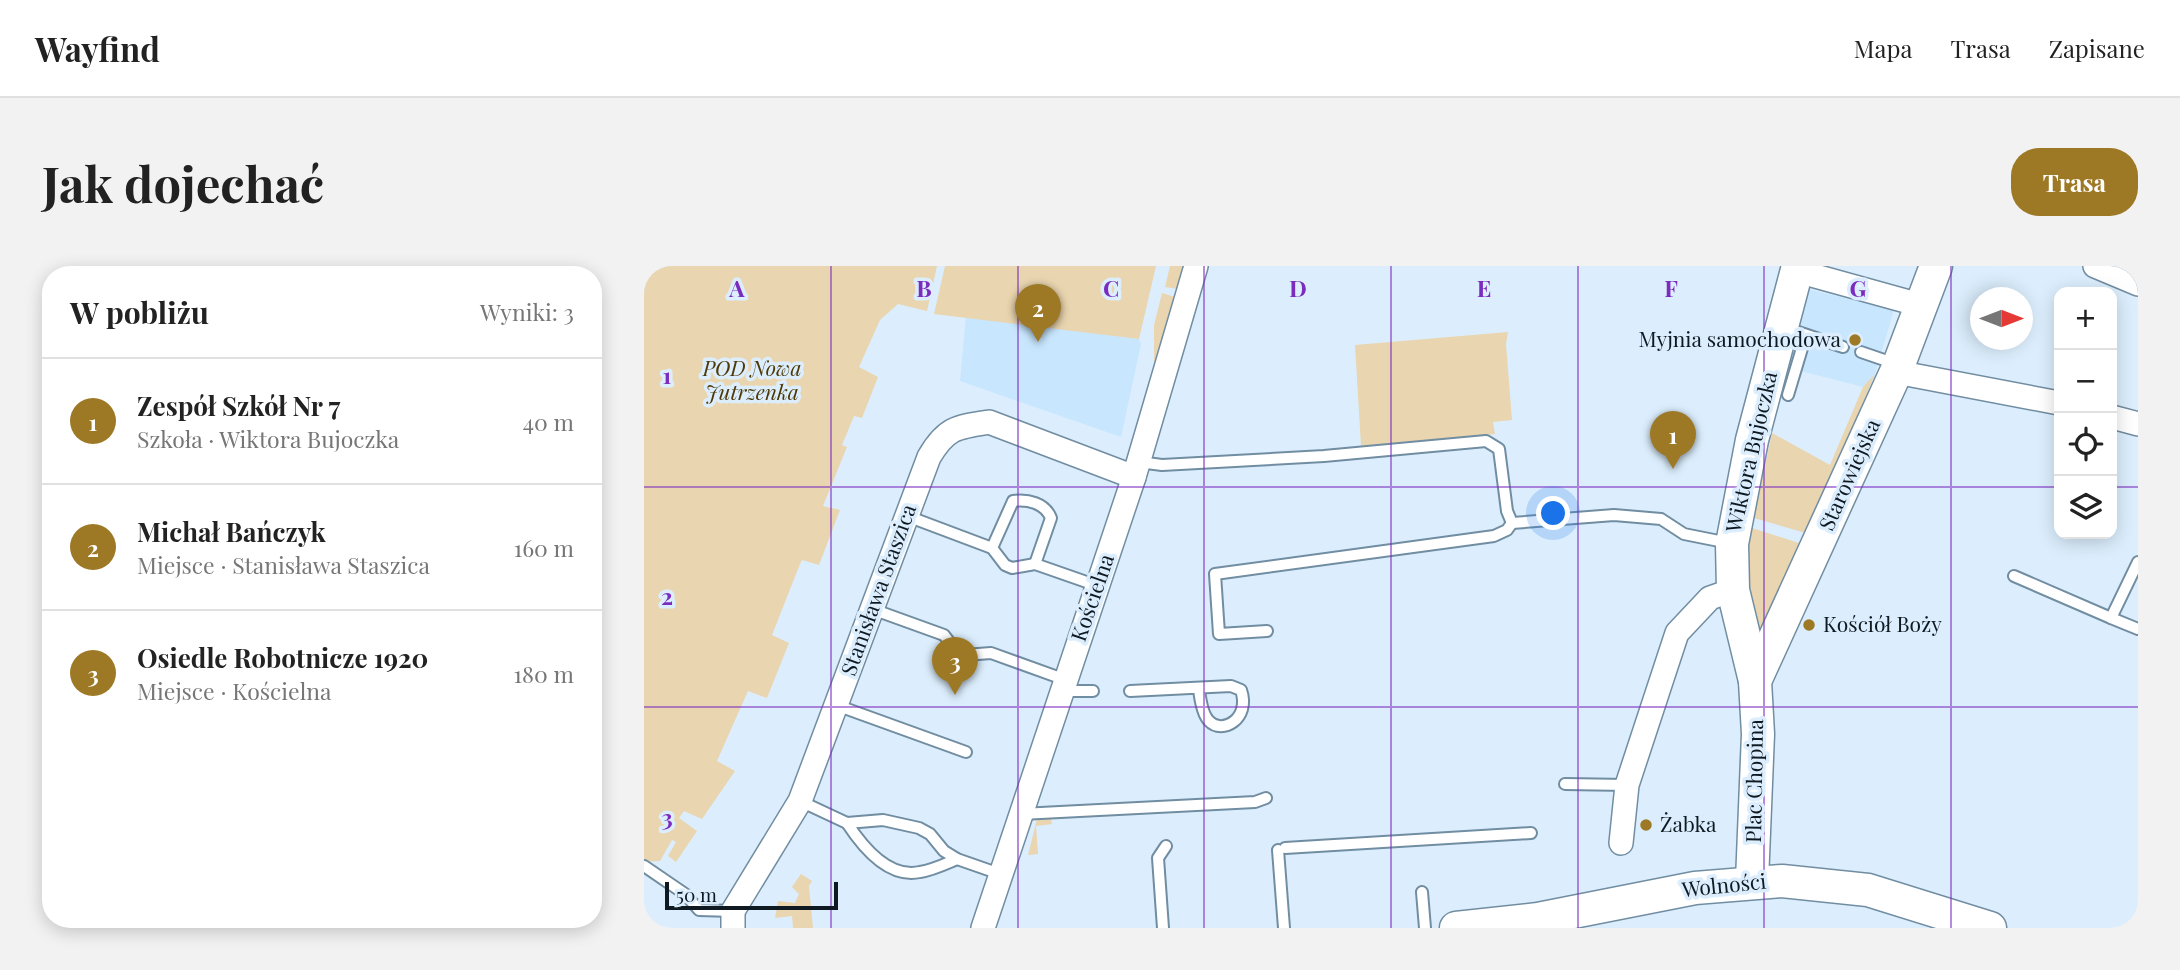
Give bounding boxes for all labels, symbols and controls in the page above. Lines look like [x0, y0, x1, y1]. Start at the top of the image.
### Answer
text: Wayfind [35, 26, 160, 70]
text: Mapa [1854, 32, 1912, 64]
text: Trasa [1950, 32, 2011, 64]
text: Zapisane [2049, 32, 2145, 64]
button: Trasa [2011, 148, 2138, 216]
text: Jak dojechać [42, 150, 324, 215]
text: A [728, 272, 745, 303]
text: B [916, 272, 932, 303]
text: C [1103, 272, 1119, 303]
text: D [1289, 272, 1307, 303]
text: E [1477, 272, 1491, 303]
text: F [1664, 272, 1678, 303]
text: G [1850, 272, 1867, 303]
pin: 2 [1015, 284, 1061, 342]
north arrow [1970, 287, 2033, 350]
map controls [2054, 287, 2117, 539]
button: + [2054, 287, 2117, 350]
text: W pobliżu [70, 292, 209, 332]
text: Wyniki: 3 [480, 296, 574, 327]
place label: Myjnia samochodowa [1639, 324, 1842, 352]
marker: Myjnia samochodowa [1847, 332, 1863, 348]
button: − [2054, 350, 2117, 413]
park label: POD Nowa Jutrzenka [702, 353, 801, 405]
text: 1 [663, 359, 672, 390]
street label: Wiktora Bujoczka [1718, 368, 1782, 536]
text: Zespół Szkół Nr 7 [137, 388, 340, 423]
text: 1 [89, 406, 97, 437]
text: 40 m [523, 406, 574, 437]
pin: 1 [1650, 411, 1696, 469]
button: locate [2054, 413, 2117, 476]
street label: Starowiejska [1811, 414, 1885, 534]
text: Szkoła · Wiktora Bujoczka [137, 423, 399, 454]
button: layers [2054, 476, 2117, 539]
your location [1536, 496, 1570, 530]
street label: Stanisława Staszica [833, 499, 921, 679]
text: Michał Bańczyk [137, 514, 326, 549]
text: 2 [87, 532, 99, 563]
text: 160 m [514, 532, 574, 563]
text: Miejsce · Stanisława Staszica [137, 549, 430, 580]
street label: Kościelna [1063, 549, 1119, 645]
text: 2 [661, 580, 673, 611]
place label: Kościół Boży [1823, 609, 1942, 637]
marker: Kościół Boży [1801, 617, 1817, 633]
pin: 3 [932, 637, 978, 695]
text: Osiedle Robotnicze 1920 [137, 640, 428, 675]
text: 3 [87, 658, 99, 689]
text: 180 m [514, 658, 574, 689]
text: Miejsce · Kościelna [137, 675, 331, 706]
street label: Plac Chopina [1738, 718, 1768, 843]
text: 3 [661, 801, 673, 832]
place label: Żabka [1660, 809, 1717, 837]
marker: Żabka [1638, 817, 1654, 833]
street label: Wolności [1679, 866, 1767, 902]
scale bar [665, 879, 838, 911]
text: 50 m [676, 881, 717, 907]

